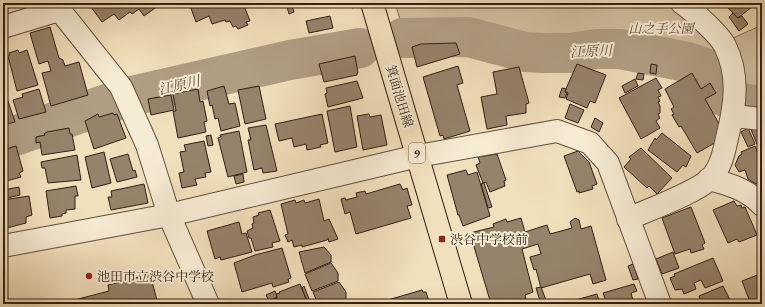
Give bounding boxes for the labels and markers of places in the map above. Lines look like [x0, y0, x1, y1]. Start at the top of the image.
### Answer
place label: 渋谷中学校前 [450, 231, 528, 248]
marker: 渋谷中学校前 [437, 234, 447, 244]
place label: 池田市立渋谷中学校 [97, 268, 214, 285]
marker: 池田市立渋谷中学校 [84, 271, 94, 281]

